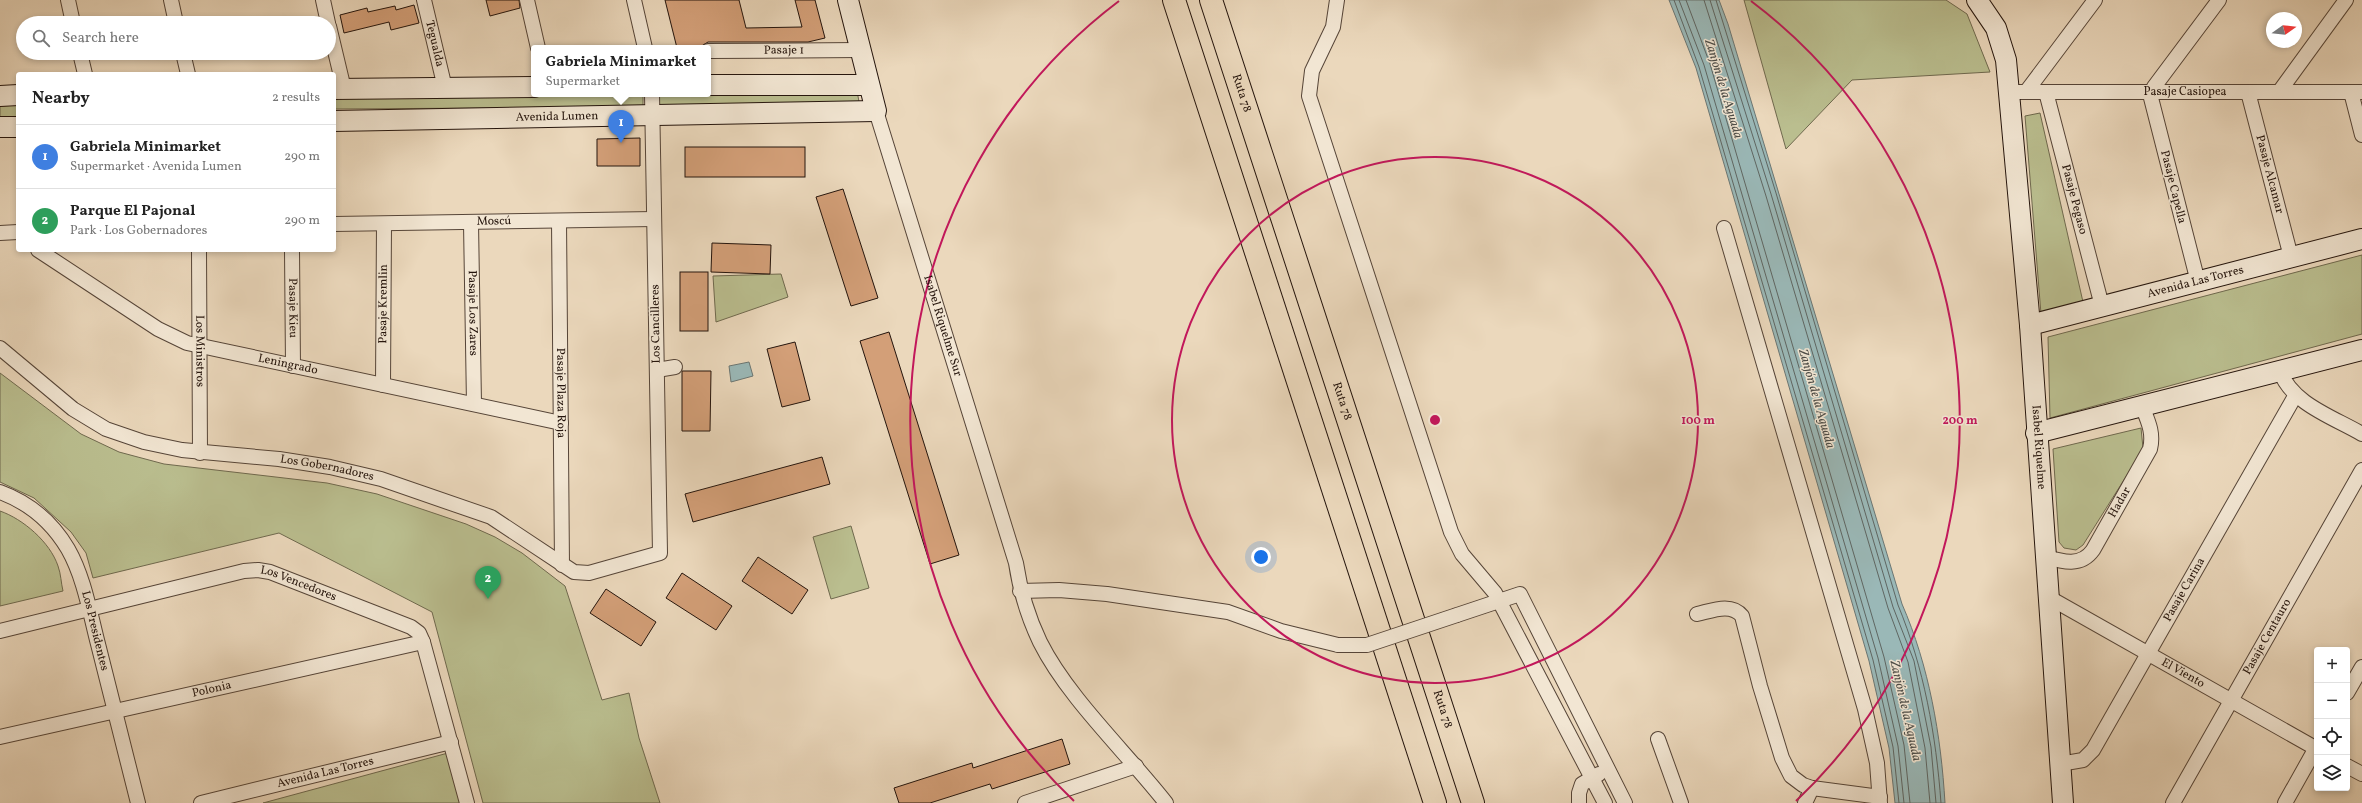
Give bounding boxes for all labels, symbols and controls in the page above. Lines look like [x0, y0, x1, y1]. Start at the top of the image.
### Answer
north arrow [2266, 12, 2302, 48]
search box [16, 16, 336, 60]
street label: Tegualda [421, 19, 448, 69]
icon: search [30, 27, 52, 49]
text: Search here [62, 28, 139, 49]
water label: Zanjón de la Aguada [1699, 36, 1747, 141]
street label: Pasaje 1 [764, 42, 804, 59]
popup [531, 45, 711, 97]
text: Gabriela Minimarket [546, 52, 696, 73]
street label: Ruta 78 [1228, 72, 1255, 114]
text: Supermarket [546, 73, 620, 91]
street label: Pasaje Casiopea [2143, 84, 2227, 100]
text: Nearby [32, 87, 90, 110]
text: 2 results [272, 89, 320, 107]
street label: Avenida Lumen [516, 108, 598, 126]
pin: 1 [608, 110, 634, 143]
street label: Pasaje Alcamar [2252, 133, 2287, 215]
text: Gabriela Minimarket [70, 137, 221, 158]
text: 1 [42, 148, 48, 166]
text: 290 m [284, 148, 320, 166]
street label: Pasaje Capella [2156, 149, 2190, 225]
text: Supermarket · Avenida Lumen [70, 158, 242, 176]
street label: Pasaje Pegaso [2057, 163, 2091, 236]
text: Parque El Pajonal [70, 201, 195, 222]
text: 2 [42, 212, 48, 230]
text: 290 m [284, 212, 320, 230]
street label: Moscú [477, 213, 512, 230]
text: Park · Los Gobernadores [70, 222, 207, 240]
street label: Avenida Las Torres [2146, 262, 2245, 302]
street label: Pasaje Kremlin [375, 264, 392, 344]
street label: Pasaje Los Zares [464, 270, 481, 356]
street label: Isabel Riquelme Sur [919, 273, 966, 379]
street label: Pasaje Kieu [284, 278, 301, 338]
street label: Los Cancilleres [647, 284, 665, 364]
street label: Los Ministros [191, 315, 208, 387]
water label: Zanjón de la Aguada [1793, 346, 1839, 451]
street label: Pasaje Plaza Roja [552, 348, 569, 438]
street label: Leningrado [256, 350, 319, 379]
street label: Ruta 78 [1328, 380, 1356, 422]
street label: Isabel Riquelme [2028, 405, 2049, 490]
centre of rings [1428, 413, 1442, 427]
text: 100 m [1681, 413, 1715, 429]
text: 200 m [1942, 413, 1978, 429]
street label: Los Gobernadores [279, 451, 376, 485]
street label: Hadar [2105, 484, 2135, 521]
your location [1251, 547, 1271, 567]
street label: Pasaje Carina [2160, 555, 2209, 625]
street label: Los Vencedores [259, 563, 339, 605]
pin: 2 [475, 566, 501, 599]
street label: Los Presidentes [77, 589, 112, 673]
street label: Pasaje Centauro [2239, 596, 2295, 678]
map controls [2314, 647, 2350, 791]
button: + [2314, 647, 2350, 683]
street label: El Viento [2158, 655, 2208, 692]
water label: Zanjón de la Aguada [1884, 658, 1925, 763]
street label: Polonia [191, 677, 233, 702]
button: − [2314, 683, 2350, 719]
street label: Ruta 78 [1429, 688, 1456, 730]
button: locate [2314, 719, 2350, 755]
street label: Avenida Las Torres [275, 753, 375, 792]
button: layers [2314, 755, 2350, 791]

